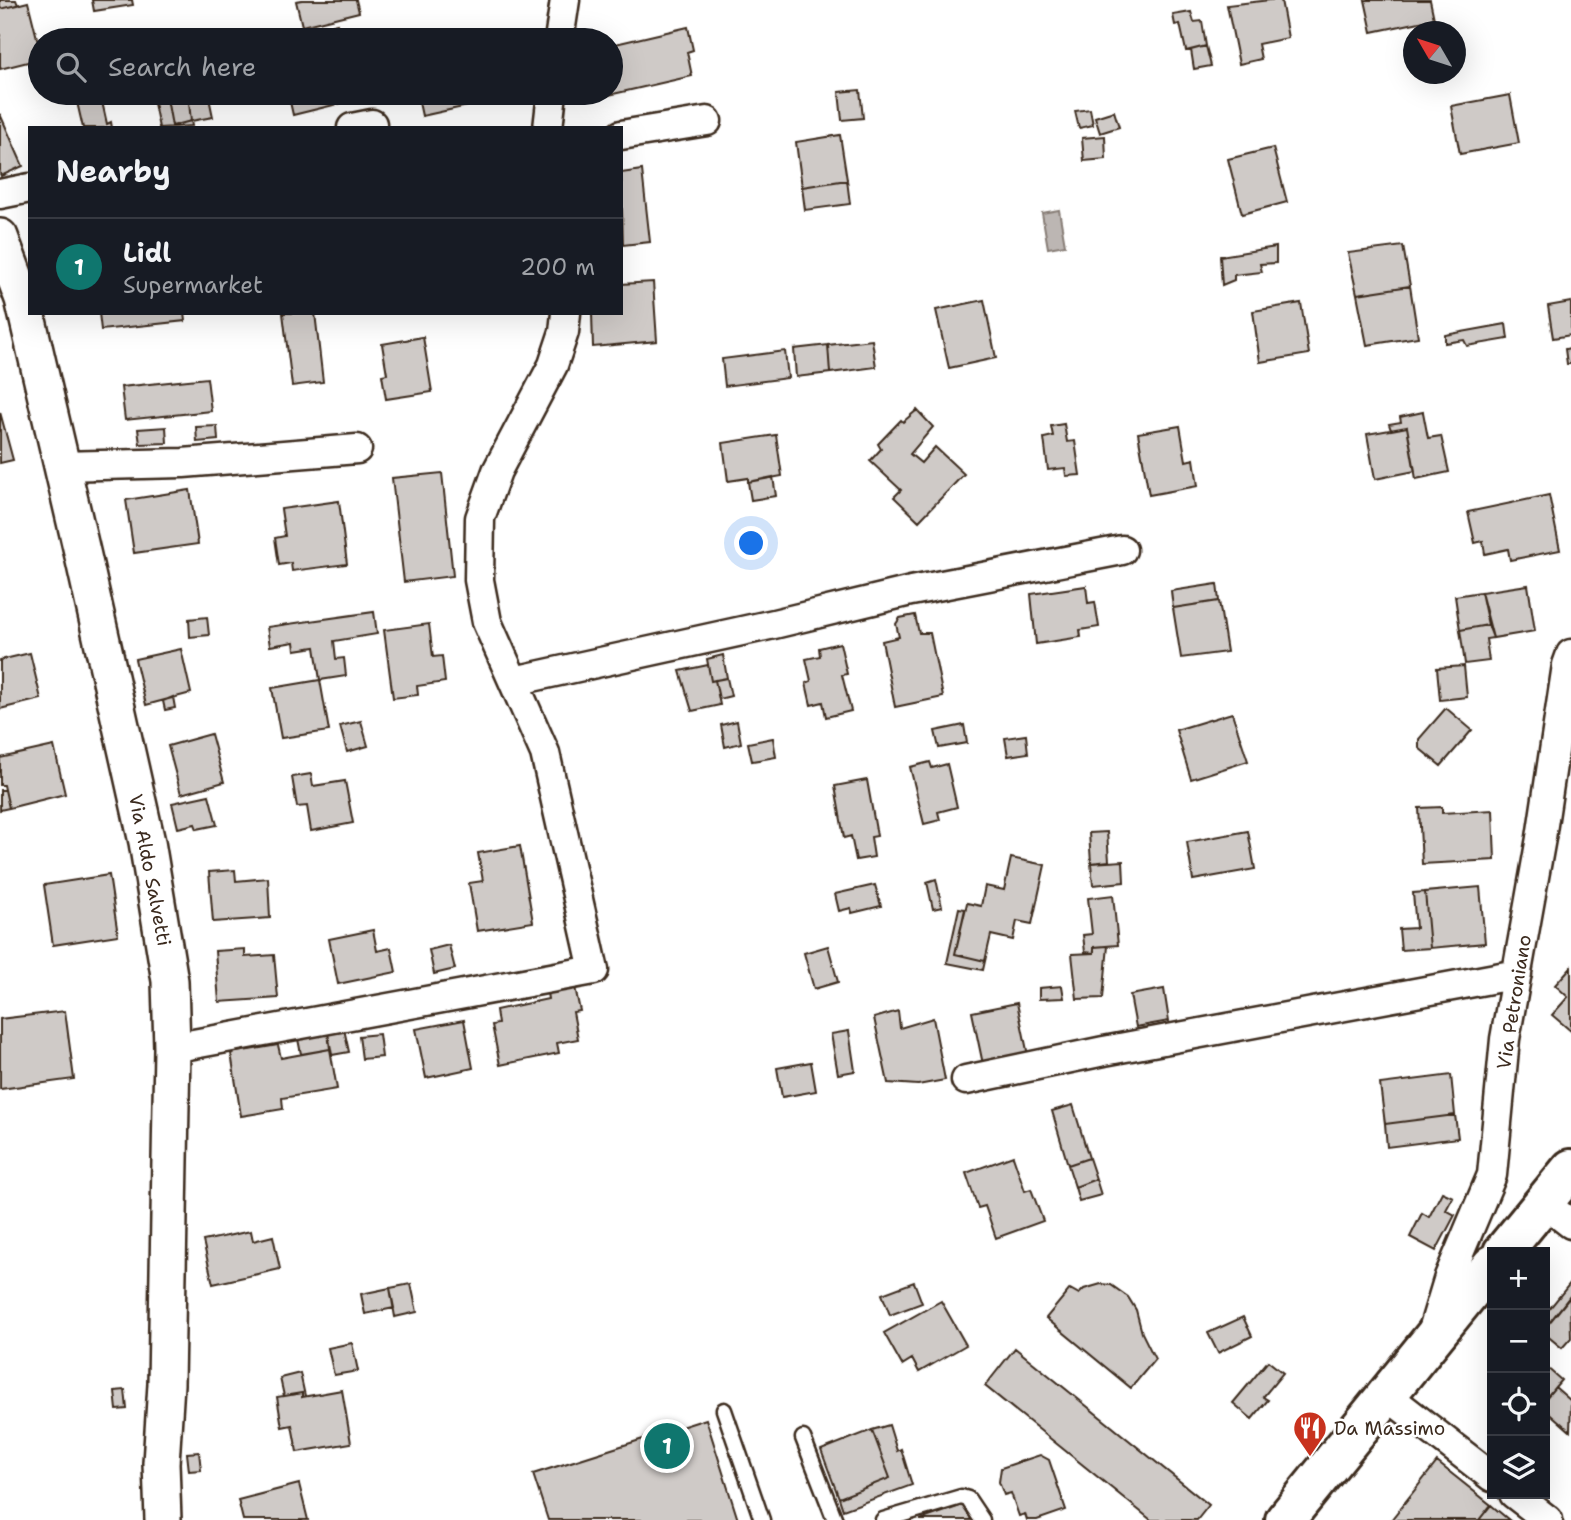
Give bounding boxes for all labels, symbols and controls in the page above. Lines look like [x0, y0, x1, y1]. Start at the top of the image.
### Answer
north arrow [1403, 21, 1466, 84]
search box [28, 28, 623, 105]
icon: search [52, 48, 90, 86]
text: Search here [108, 49, 257, 84]
text: Nearby [56, 151, 171, 192]
text: Lidl [123, 235, 171, 270]
text: 1 [74, 252, 84, 282]
text: 200 m [520, 252, 595, 282]
text: Supermarket [123, 270, 263, 300]
your location [734, 526, 768, 560]
street label: Via Aldo Salvetti [123, 792, 177, 948]
street label: Via Petroniano [1491, 933, 1537, 1071]
map controls [1487, 1247, 1550, 1499]
button: + [1487, 1247, 1550, 1310]
button: − [1487, 1310, 1550, 1373]
button: locate [1487, 1373, 1550, 1436]
restaurant icon: Da Massimo [1291, 1409, 1329, 1458]
place label: Da Massimo [1334, 1416, 1445, 1441]
pin: 1 [644, 1420, 690, 1472]
button: layers [1487, 1436, 1550, 1499]

